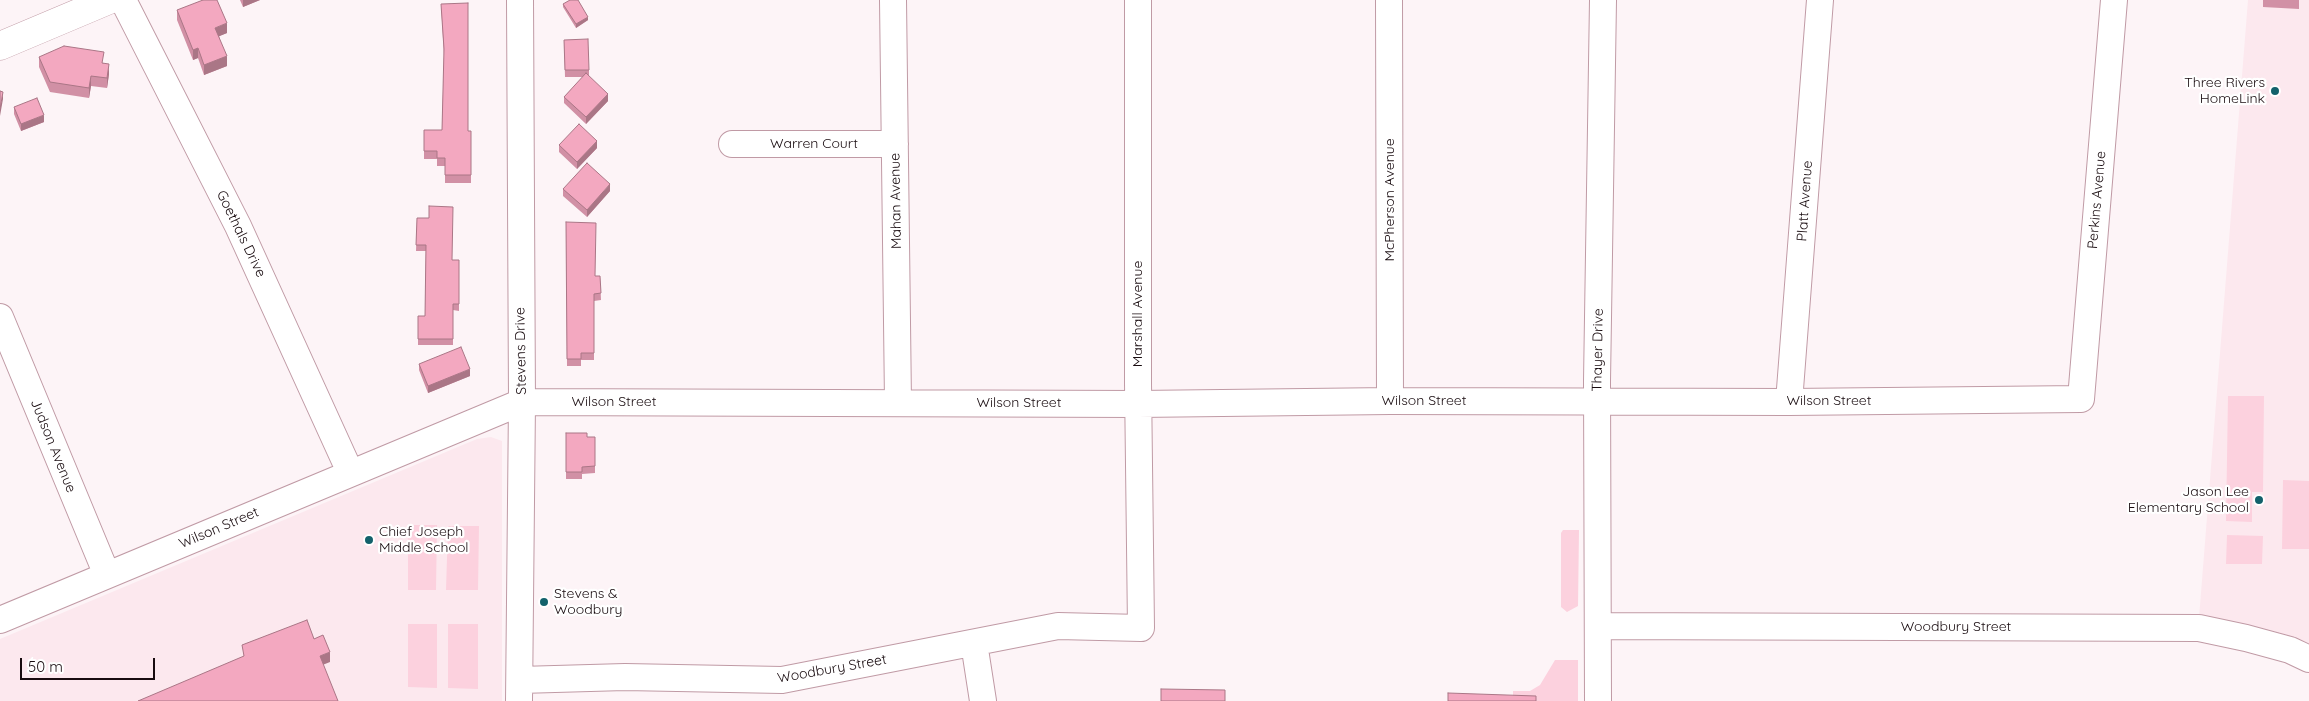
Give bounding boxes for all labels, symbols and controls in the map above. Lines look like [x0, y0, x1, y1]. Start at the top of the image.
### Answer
place label: Three Rivers HomeLink [2184, 75, 2265, 108]
marker: Three Rivers HomeLink [2269, 85, 2281, 97]
street label: Warren Court [770, 136, 858, 152]
street label: McPherson Avenue [1382, 138, 1398, 262]
street label: Perkins Avenue [2084, 150, 2110, 250]
street label: Mahan Avenue [887, 153, 905, 249]
street label: Platt Avenue [1794, 160, 1816, 242]
street label: Goethals Drive [213, 188, 269, 280]
street label: Marshall Avenue [1130, 261, 1146, 367]
street label: Stevens Drive [512, 307, 530, 395]
street label: Thayer Drive [1589, 308, 1607, 392]
street label: Wilson Street [1382, 393, 1466, 409]
street label: Wilson Street [1787, 393, 1871, 409]
street label: Wilson Street [572, 394, 656, 410]
street label: Wilson Street [977, 395, 1061, 411]
street label: Judson Avenue [27, 397, 79, 495]
place label: Jason Lee Elementary School [2128, 484, 2249, 516]
marker: Jason Lee Elementary School [2253, 494, 2265, 506]
street label: Wilson Street [177, 504, 261, 552]
place label: Chief Joseph Middle School [379, 524, 469, 556]
marker: Chief Joseph Middle School [363, 534, 375, 546]
place label: Stevens & Woodbury [554, 586, 623, 618]
marker: Stevens & Woodbury [538, 596, 550, 608]
street label: Woodbury Street [1901, 619, 2011, 635]
scale bar [22, 648, 158, 680]
street label: Woodbury Street [776, 651, 888, 687]
text: 50 m [28, 657, 63, 676]

